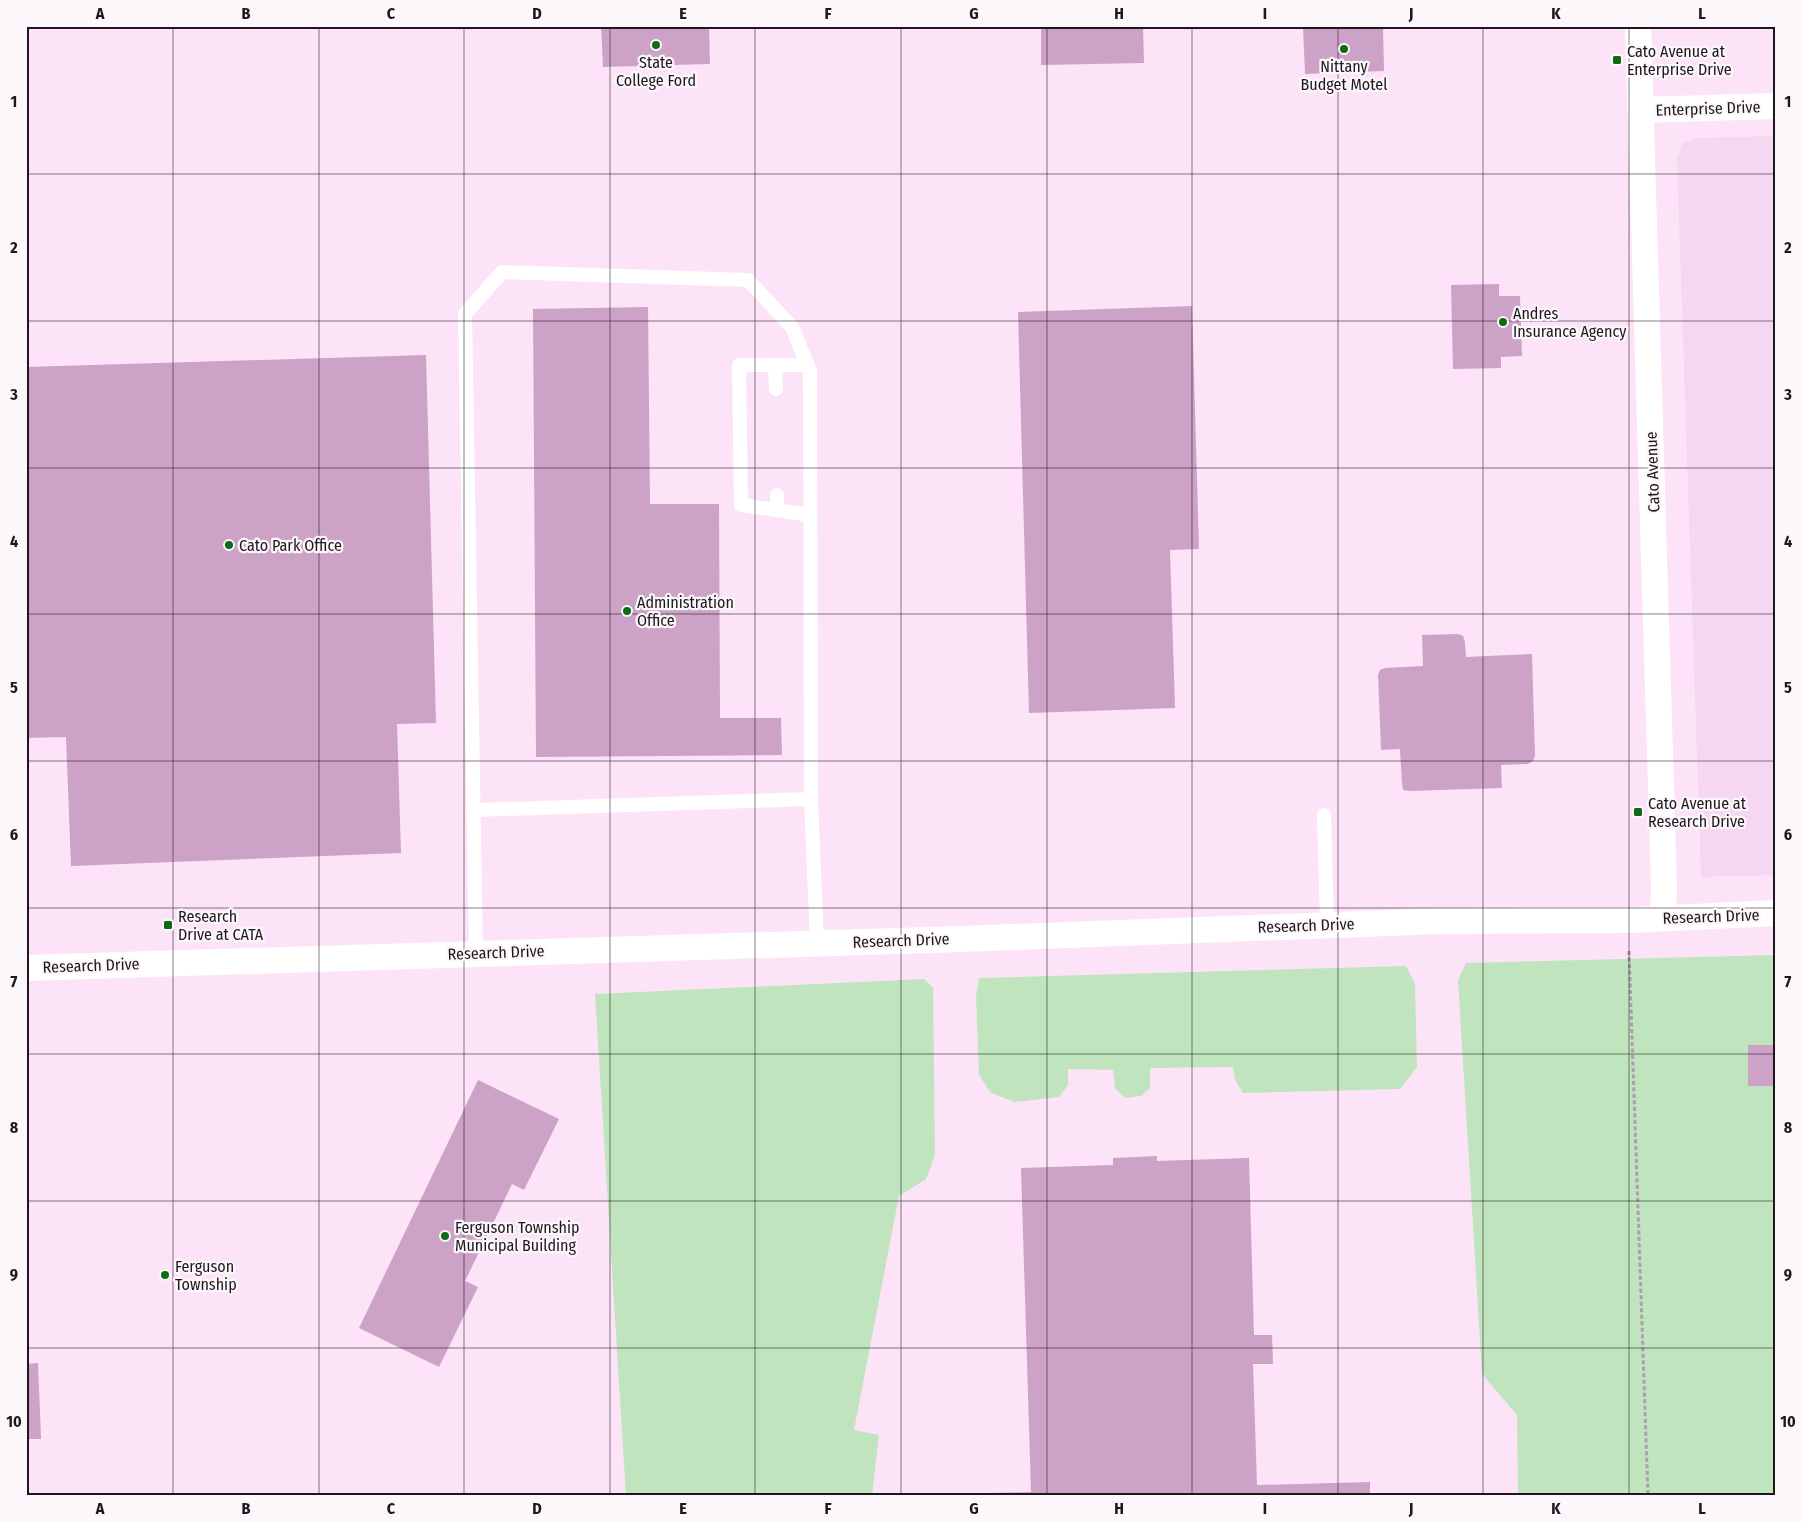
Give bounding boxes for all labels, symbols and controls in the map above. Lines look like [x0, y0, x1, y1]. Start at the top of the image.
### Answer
text: A [95, 4, 105, 23]
text: B [242, 4, 251, 23]
text: C [387, 4, 396, 23]
text: D [532, 4, 542, 23]
text: E [679, 4, 687, 23]
text: F [824, 4, 832, 23]
text: G [969, 4, 979, 23]
text: H [1114, 4, 1124, 23]
text: I [1263, 4, 1267, 23]
text: J [1408, 4, 1413, 23]
text: K [1551, 4, 1561, 23]
text: L [1698, 4, 1706, 23]
marker: State College Ford [650, 39, 662, 51]
place label: Cato Avenue at Enterprise Drive [1627, 42, 1732, 79]
marker: Nittany Budget Motel [1338, 43, 1350, 55]
place label: State College Ford [616, 53, 696, 90]
marker: Cato Avenue at Enterprise Drive [1611, 54, 1623, 66]
place label: Nittany Budget Motel [1301, 57, 1387, 94]
text: 1 [11, 92, 17, 111]
text: 1 [1785, 92, 1791, 111]
street label: Enterprise Drive [1655, 97, 1761, 120]
text: 2 [9, 238, 18, 257]
text: 2 [1783, 238, 1792, 257]
place label: Andres Insurance Agency [1513, 304, 1627, 341]
marker: Andres Insurance Agency [1497, 316, 1509, 328]
text: 3 [9, 385, 18, 404]
text: 3 [1783, 385, 1792, 404]
street label: Cato Avenue [1642, 431, 1663, 513]
text: 4 [10, 532, 18, 551]
text: 4 [1784, 532, 1792, 551]
place label: Cato Park Office [239, 536, 342, 555]
marker: Cato Park Office [223, 539, 235, 551]
place label: Administration Office [637, 593, 734, 630]
marker: Administration Office [621, 605, 633, 617]
text: 5 [10, 678, 18, 697]
text: 5 [1784, 678, 1792, 697]
place label: Cato Avenue at Research Drive [1648, 794, 1747, 831]
marker: Cato Avenue at Research Drive [1632, 806, 1644, 818]
text: 6 [10, 825, 18, 844]
text: 6 [1784, 825, 1792, 844]
street label: Research Drive [1662, 905, 1760, 928]
place label: Research Drive at CATA [178, 907, 264, 944]
street label: Research Drive [1257, 914, 1355, 937]
marker: Research Drive at CATA [162, 919, 174, 931]
street label: Research Drive [852, 929, 950, 952]
street label: Research Drive [447, 941, 545, 964]
street label: Research Drive [42, 954, 140, 977]
text: 7 [11, 972, 18, 991]
text: 7 [1785, 972, 1792, 991]
text: 8 [10, 1118, 19, 1137]
text: 8 [1784, 1118, 1793, 1137]
place label: Ferguson Township Municipal Building [455, 1218, 580, 1255]
marker: Ferguson Township Municipal Building [439, 1230, 451, 1242]
place label: Ferguson Township [175, 1257, 237, 1294]
text: 9 [10, 1265, 18, 1284]
text: 9 [1784, 1265, 1792, 1284]
marker: Ferguson Township [159, 1269, 171, 1281]
text: 10 [6, 1412, 22, 1431]
text: 10 [1780, 1412, 1796, 1431]
text: A [95, 1499, 105, 1518]
text: B [242, 1499, 251, 1518]
text: C [387, 1499, 396, 1518]
text: D [532, 1499, 542, 1518]
text: E [679, 1499, 687, 1518]
text: F [824, 1499, 832, 1518]
text: G [969, 1499, 979, 1518]
text: H [1114, 1499, 1124, 1518]
text: I [1263, 1499, 1267, 1518]
text: J [1408, 1499, 1413, 1518]
text: K [1551, 1499, 1561, 1518]
text: L [1698, 1499, 1706, 1518]

